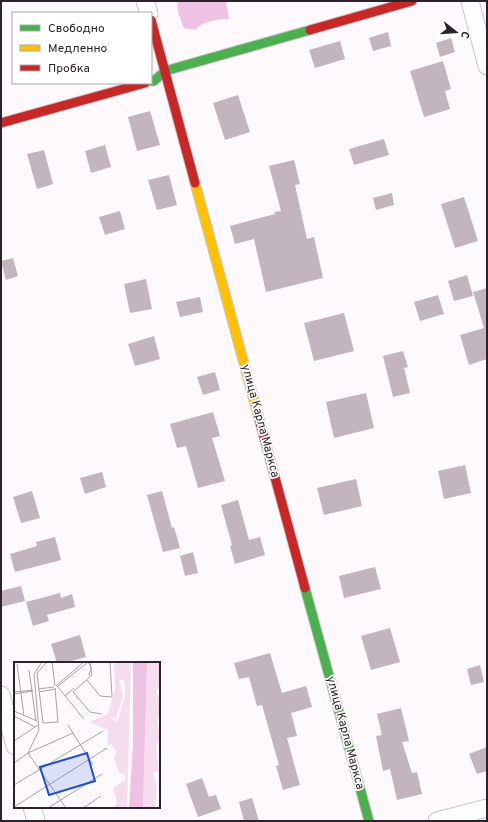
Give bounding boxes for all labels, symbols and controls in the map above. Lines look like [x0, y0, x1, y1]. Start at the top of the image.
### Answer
legend [12, 12, 152, 84]
north arrow [436, 12, 476, 52]
text: Свободно [48, 21, 105, 37]
text: С [457, 29, 472, 40]
text: Медленно [48, 41, 108, 57]
text: Пробка [48, 61, 90, 77]
street label: улица Карла Маркса [237, 363, 283, 479]
inset map [14, 662, 160, 808]
street label: улица Карла Маркса [322, 675, 368, 791]

